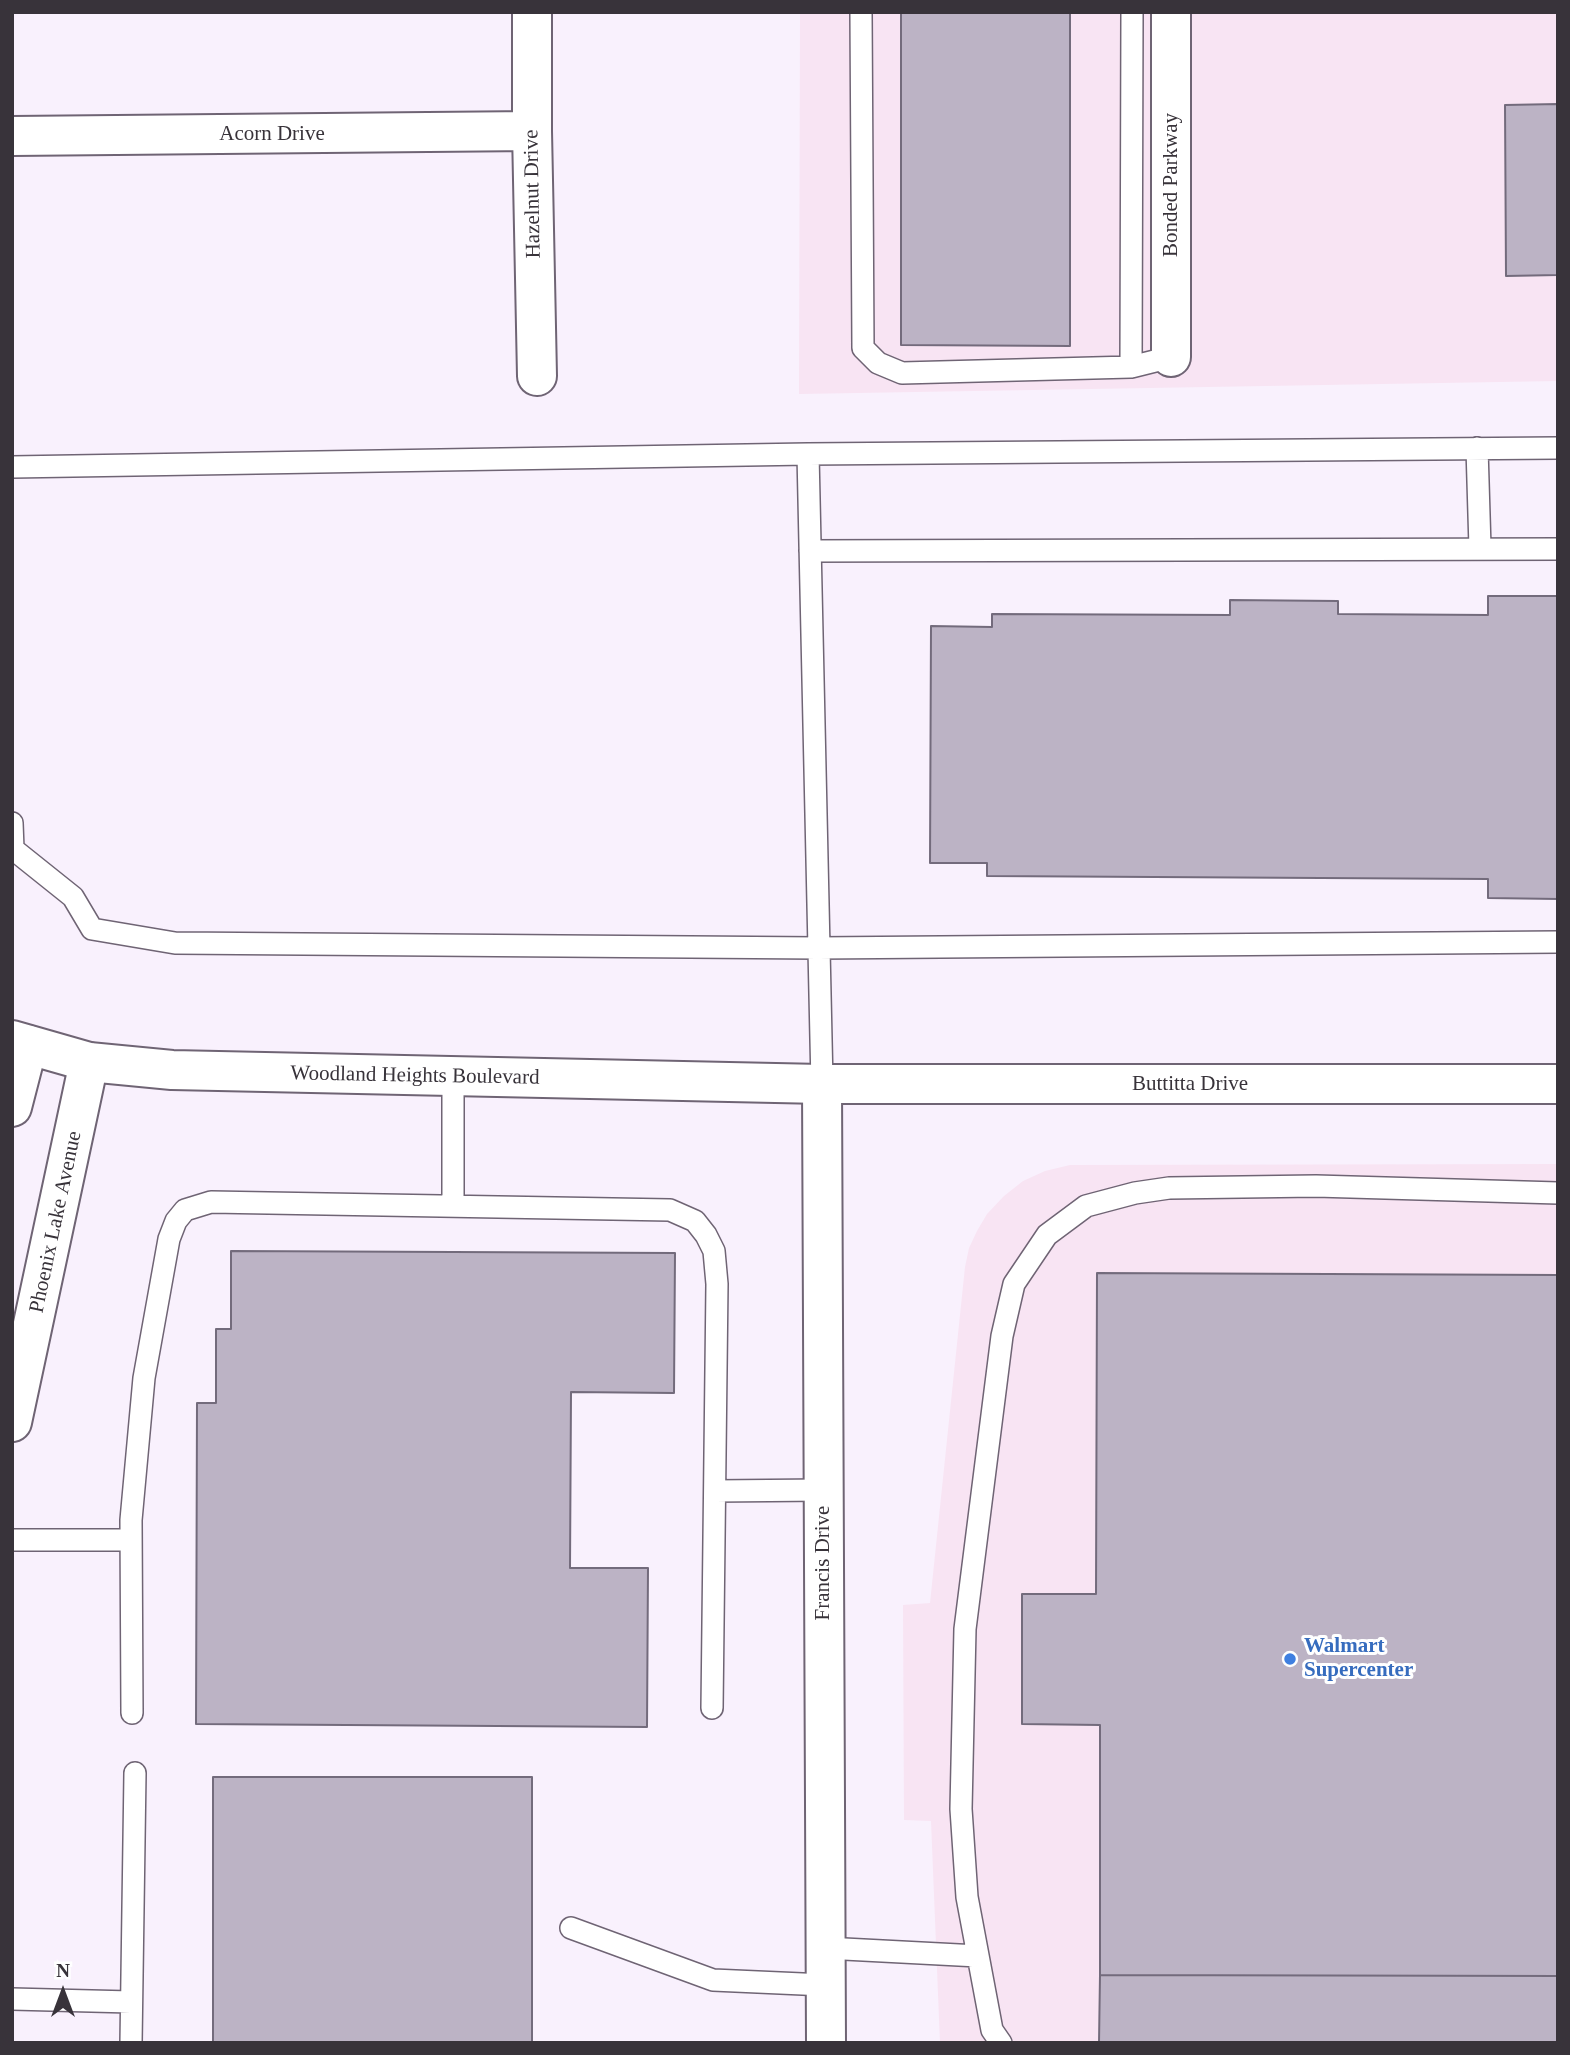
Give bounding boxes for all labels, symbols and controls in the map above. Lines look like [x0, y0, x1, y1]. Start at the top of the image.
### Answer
street label: Bonded Parkway [1158, 113, 1184, 257]
street label: Acorn Drive [219, 121, 325, 147]
street label: Hazelnut Drive [519, 129, 547, 259]
street label: Woodland Heights Boulevard [290, 1061, 540, 1091]
street label: Buttitta Drive [1132, 1071, 1248, 1097]
street label: Phoenix Lake Avenue [24, 1129, 88, 1315]
street label: Francis Drive [810, 1506, 836, 1620]
place label: Walmart Supercenter [1304, 1634, 1413, 1684]
marker: Walmart Supercenter [1282, 1651, 1298, 1667]
north arrow [28, 1957, 98, 2027]
text: N [56, 1960, 70, 1981]

